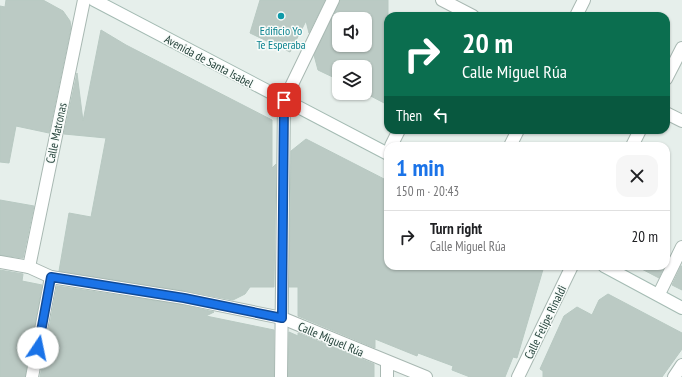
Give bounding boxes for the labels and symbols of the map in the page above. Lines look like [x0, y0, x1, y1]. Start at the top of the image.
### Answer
marker: Edificio Yo Te Esperaba [276, 11, 286, 21]
place label: Edificio Yo Te Esperaba [256, 23, 306, 52]
street label: Avenida de Santa Isabel [162, 31, 256, 91]
pin [267, 83, 301, 117]
street label: Calle Matronas [42, 101, 70, 165]
street label: Calle Felipe Rinaldi [521, 283, 569, 361]
street label: Calle Miguel Rúa [296, 318, 366, 360]
position arrow [17, 327, 59, 369]

